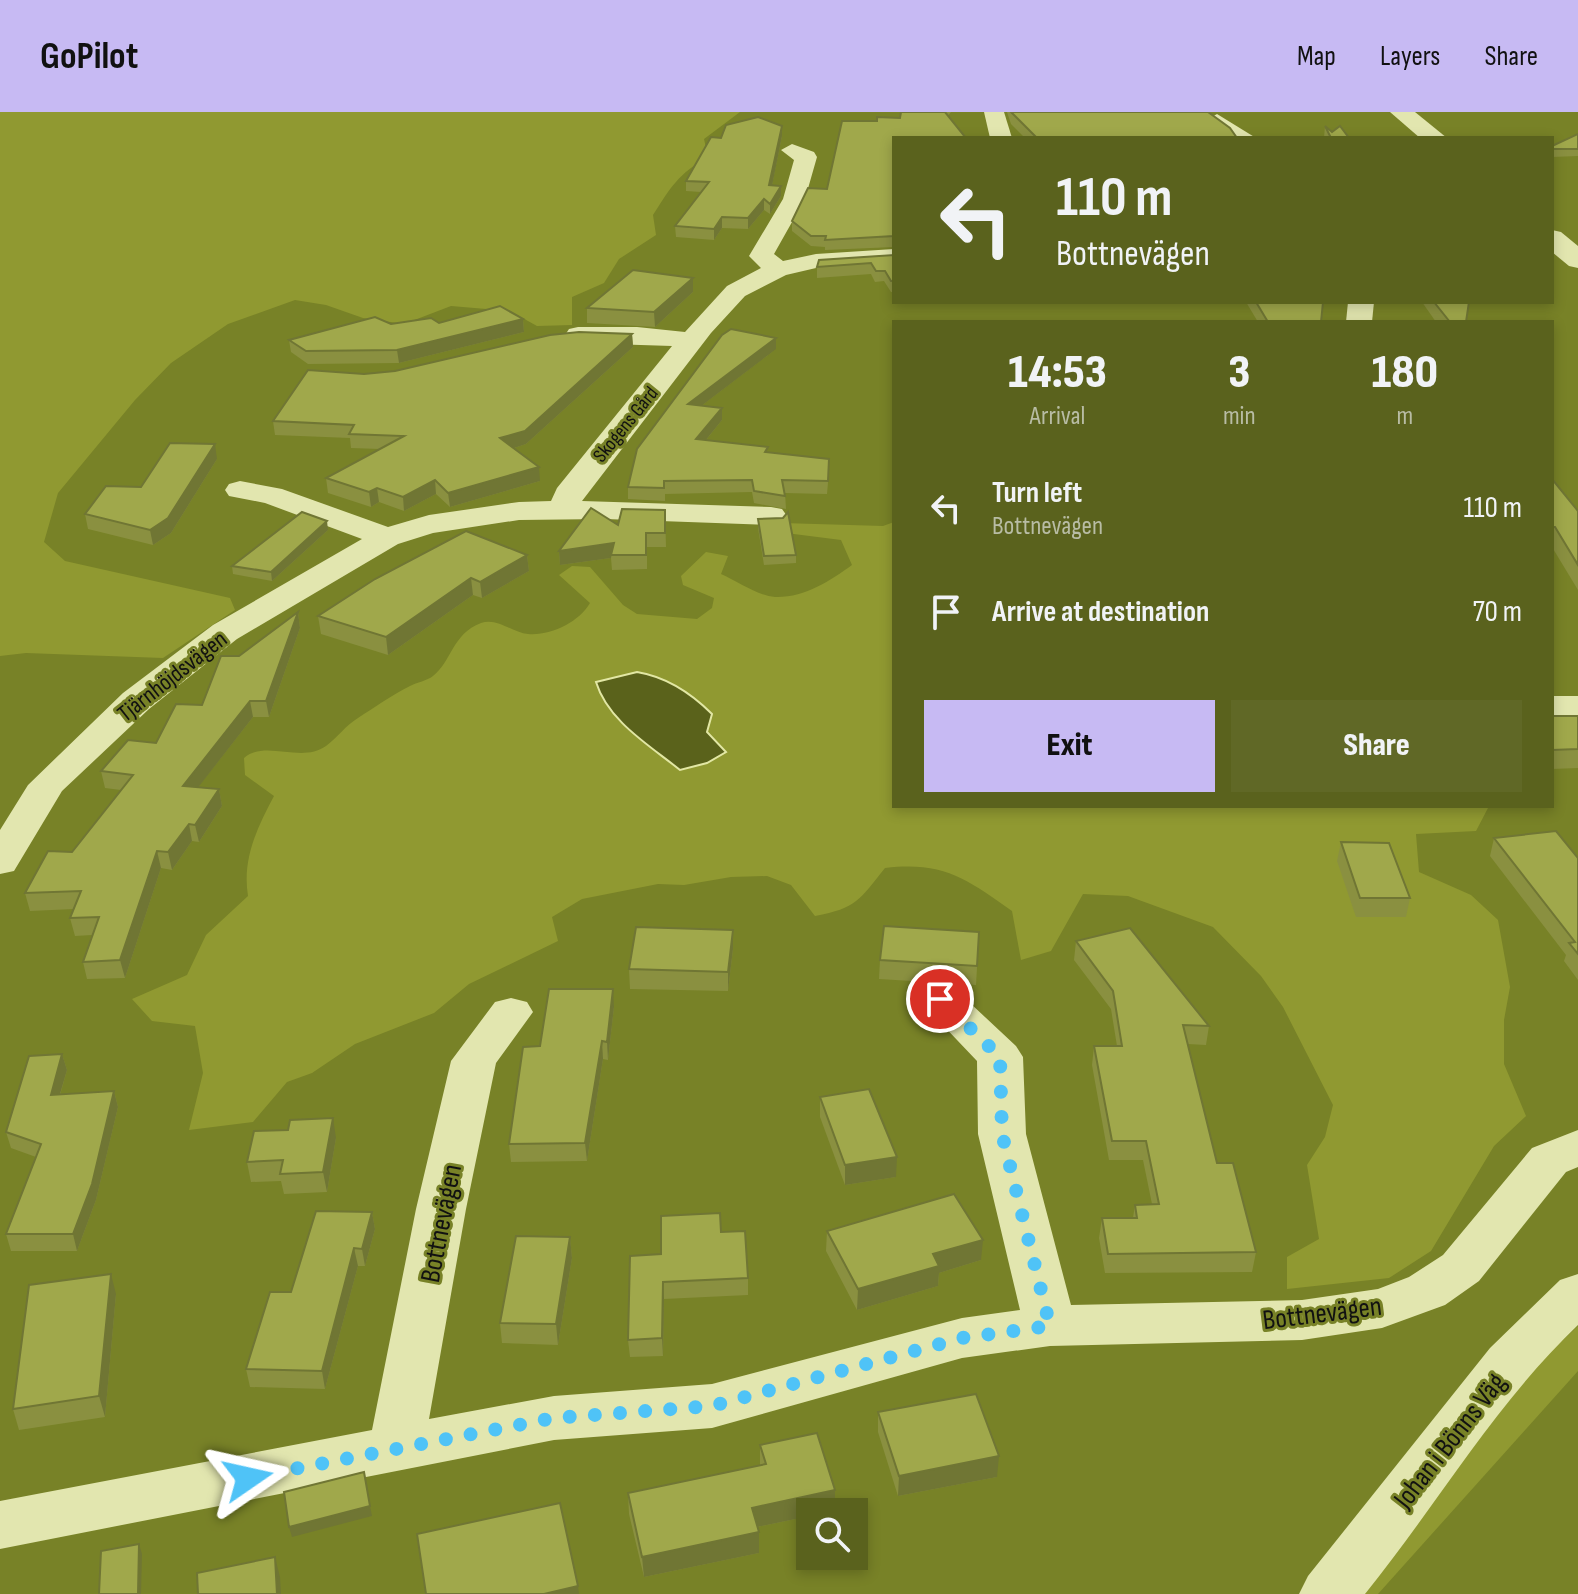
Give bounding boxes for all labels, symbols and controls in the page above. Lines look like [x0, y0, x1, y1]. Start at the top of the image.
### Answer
text: GoPilot [40, 34, 138, 79]
text: Map [1297, 40, 1336, 73]
text: Layers [1380, 40, 1440, 73]
text: Share [1484, 40, 1538, 73]
text: 110 m [1056, 165, 1172, 232]
icon: left [924, 168, 1028, 272]
text: Bottnevägen [1056, 233, 1210, 276]
text: 14:53 [1008, 344, 1107, 401]
text: 3 [1228, 344, 1250, 401]
text: 180 [1371, 344, 1438, 401]
street label: Skogens Gård [588, 382, 664, 467]
text: Arrival [1029, 401, 1085, 432]
text: min [1223, 401, 1256, 432]
text: m [1396, 401, 1413, 432]
text: Turn left [992, 475, 1082, 511]
icon: left [924, 486, 968, 530]
text: 110 m [1464, 490, 1522, 526]
text: Bottnevägen [992, 511, 1103, 542]
icon: arrive [924, 590, 968, 634]
text: Arrive at destination [992, 594, 1209, 630]
text: 70 m [1473, 594, 1522, 630]
street label: Tjärnhöjdsvägen [112, 625, 233, 728]
button: Exit [924, 700, 1215, 792]
button: Share [1231, 700, 1522, 792]
pin [906, 965, 974, 1033]
icon: arrive [918, 977, 962, 1021]
street label: Bottnevägen [414, 1161, 469, 1285]
street label: Bottnevägen [1261, 1290, 1384, 1337]
street label: Johan i Bönns Väg [1387, 1367, 1513, 1516]
position arrow [206, 1436, 290, 1520]
map controls [796, 1498, 868, 1570]
button: search [796, 1498, 868, 1570]

